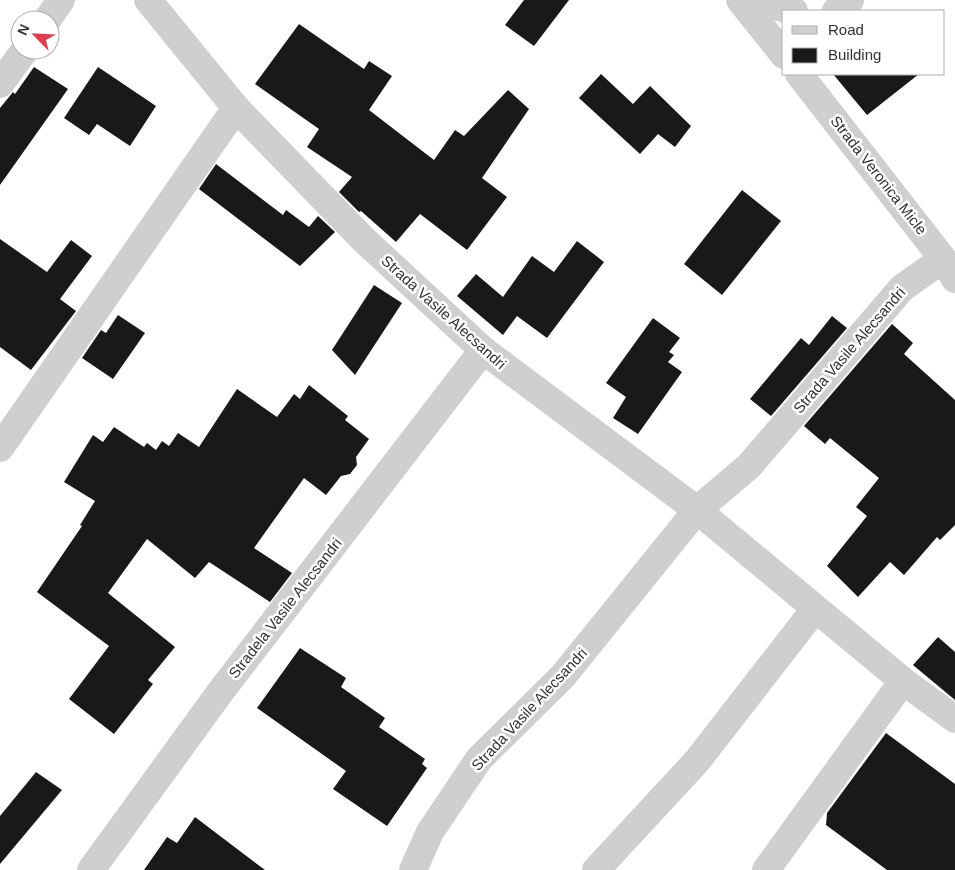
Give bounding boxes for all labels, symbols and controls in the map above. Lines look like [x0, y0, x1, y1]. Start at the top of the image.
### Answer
north arrow [10, 10, 60, 60]
legend [782, 10, 945, 75]
text: Road [828, 21, 864, 38]
text: N [14, 22, 32, 38]
text: Building [828, 46, 881, 63]
street label: Strada Veronica Micle [827, 112, 931, 238]
street label: Strada Vasile Alecsandri [378, 252, 510, 372]
street label: Strada Vasile Alecsandri [790, 283, 908, 417]
street label: Stradela Vasile Alecsandri [225, 535, 345, 681]
street label: Strada Vasile Alecsandri [468, 644, 590, 774]

